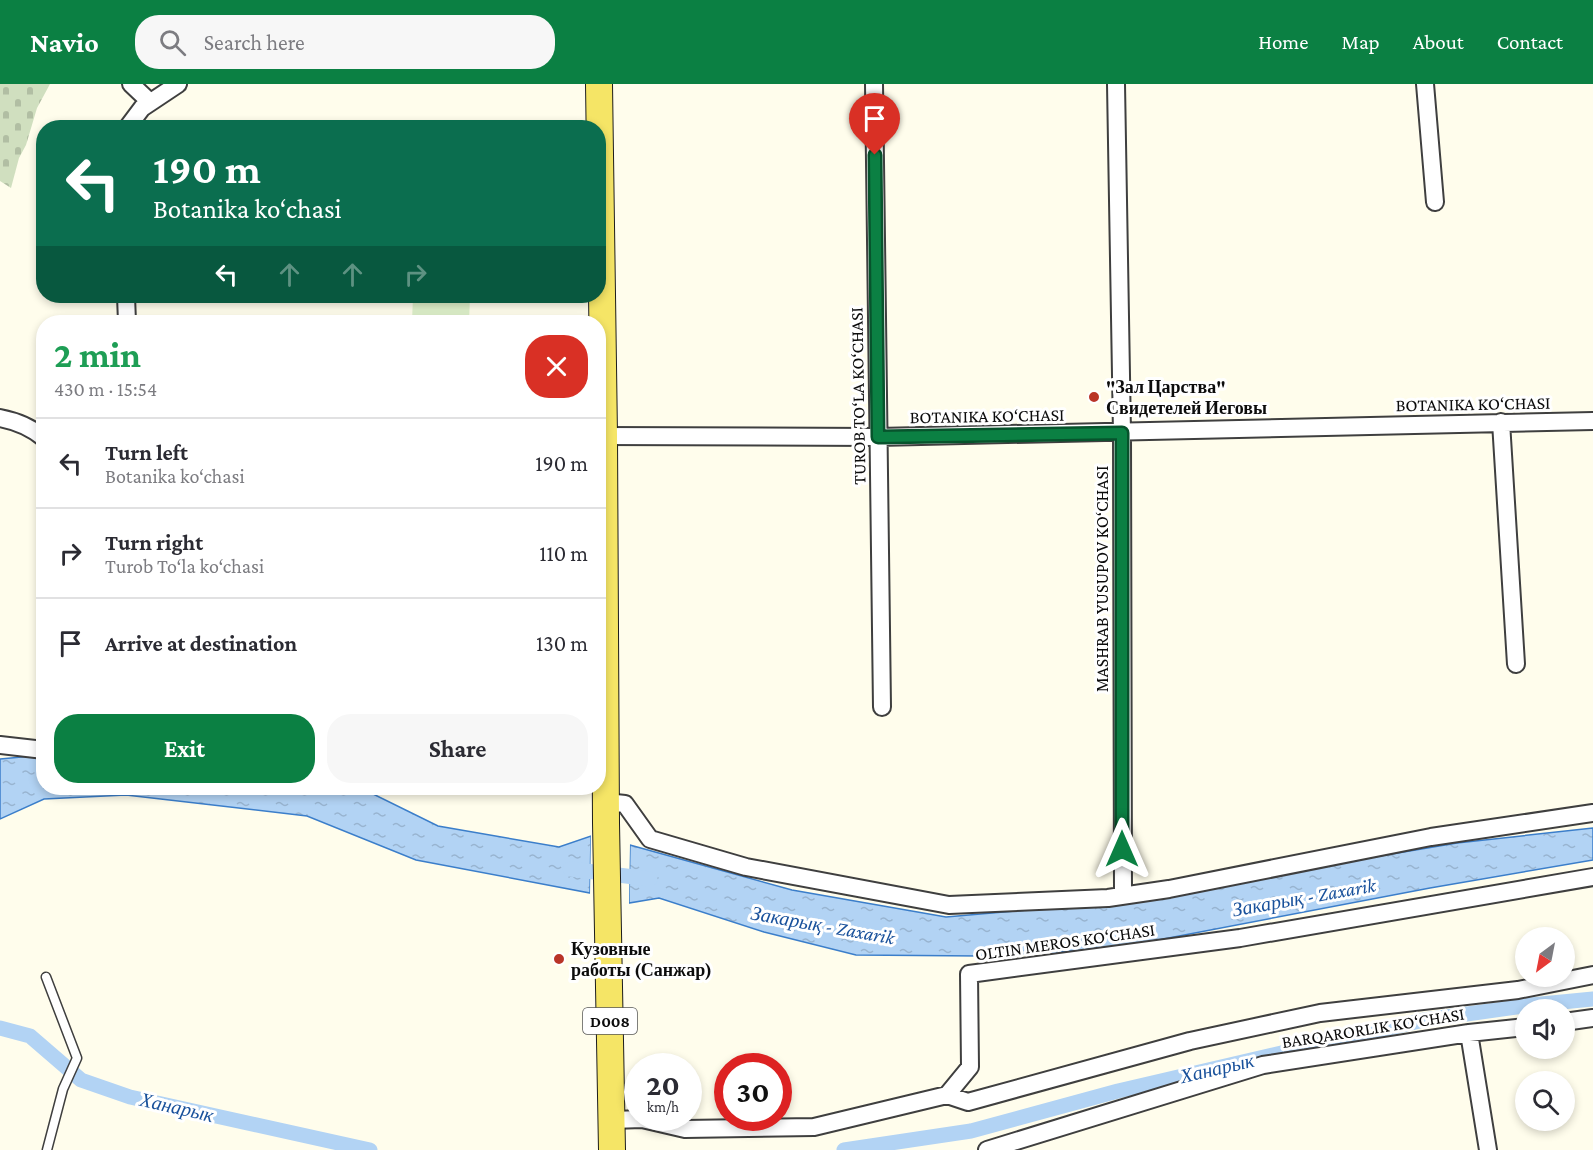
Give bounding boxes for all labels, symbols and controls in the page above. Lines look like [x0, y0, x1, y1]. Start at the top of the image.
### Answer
search box [135, 15, 555, 69]
icon: search [156, 26, 189, 59]
text: Navio [30, 27, 99, 58]
text: Search here [204, 30, 305, 55]
text: Home [1258, 30, 1308, 54]
text: Map [1341, 30, 1380, 54]
text: About [1413, 30, 1464, 54]
text: Contact [1497, 30, 1563, 54]
pin [849, 93, 900, 155]
icon: arrive [858, 102, 891, 135]
icon: left [54, 144, 132, 222]
text: 190 m [153, 145, 261, 192]
text: Botanika ko‘chasi [153, 194, 342, 224]
icon: left [210, 258, 243, 291]
icon: ahead [273, 258, 306, 291]
icon: ahead [336, 258, 369, 291]
icon: right [399, 258, 432, 291]
street label: TUROB TO‘LA KO‘CHASI [846, 307, 870, 485]
text: 2 min [54, 335, 141, 375]
button: close [525, 335, 588, 398]
place label: "Зал Царства" Свидетелей Иеговы [1106, 377, 1267, 418]
text: 430 m · 15:54 [54, 378, 157, 400]
marker: "Зал Царства" Свидетелей Иеговы [1087, 390, 1101, 404]
street label: BOTANIKA KO‘CHASI [1395, 393, 1551, 415]
street label: BOTANIKA KO‘CHASI [909, 405, 1065, 427]
text: Turn left [105, 440, 188, 465]
icon: left [54, 447, 87, 480]
text: 190 m [535, 451, 588, 476]
text: Botanika ko‘chasi [105, 465, 245, 487]
street label: MASHRAB YUSUPOV KO‘CHASI [1092, 466, 1112, 692]
text: Turn right [105, 530, 203, 555]
icon: right [54, 537, 87, 570]
text: 110 m [539, 541, 588, 566]
text: Turob To‘la ko‘chasi [105, 555, 264, 577]
icon: arrive [54, 627, 87, 660]
text: Arrive at destination [105, 631, 297, 656]
text: 130 m [536, 631, 588, 656]
button: Exit [54, 714, 315, 783]
button: Share [327, 714, 588, 783]
position arrow [1090, 817, 1154, 881]
water label: Закарық - Zaxarik [1231, 873, 1379, 921]
water label: Закарық - Zaxarik [749, 902, 898, 950]
street label: OLTIN MEROS KO‘CHASI [974, 919, 1156, 965]
north arrow [1515, 927, 1575, 987]
map controls [1515, 927, 1575, 1131]
place label: Кузовные работы (Санжар) [571, 939, 712, 981]
marker: Кузовные работы (Санжар) [552, 952, 566, 966]
button: sound [1515, 999, 1575, 1059]
street label: BARQARORLIK KO‘CHASI [1280, 1004, 1466, 1052]
road number: D008 [583, 1008, 637, 1034]
water label: Ханарык [1177, 1049, 1257, 1088]
speed limit sign: 30 [714, 1053, 792, 1131]
text: 20 [646, 1068, 680, 1101]
button: search [1515, 1071, 1575, 1131]
water label: Ханарык [137, 1088, 217, 1127]
text: km/h [647, 1099, 679, 1115]

